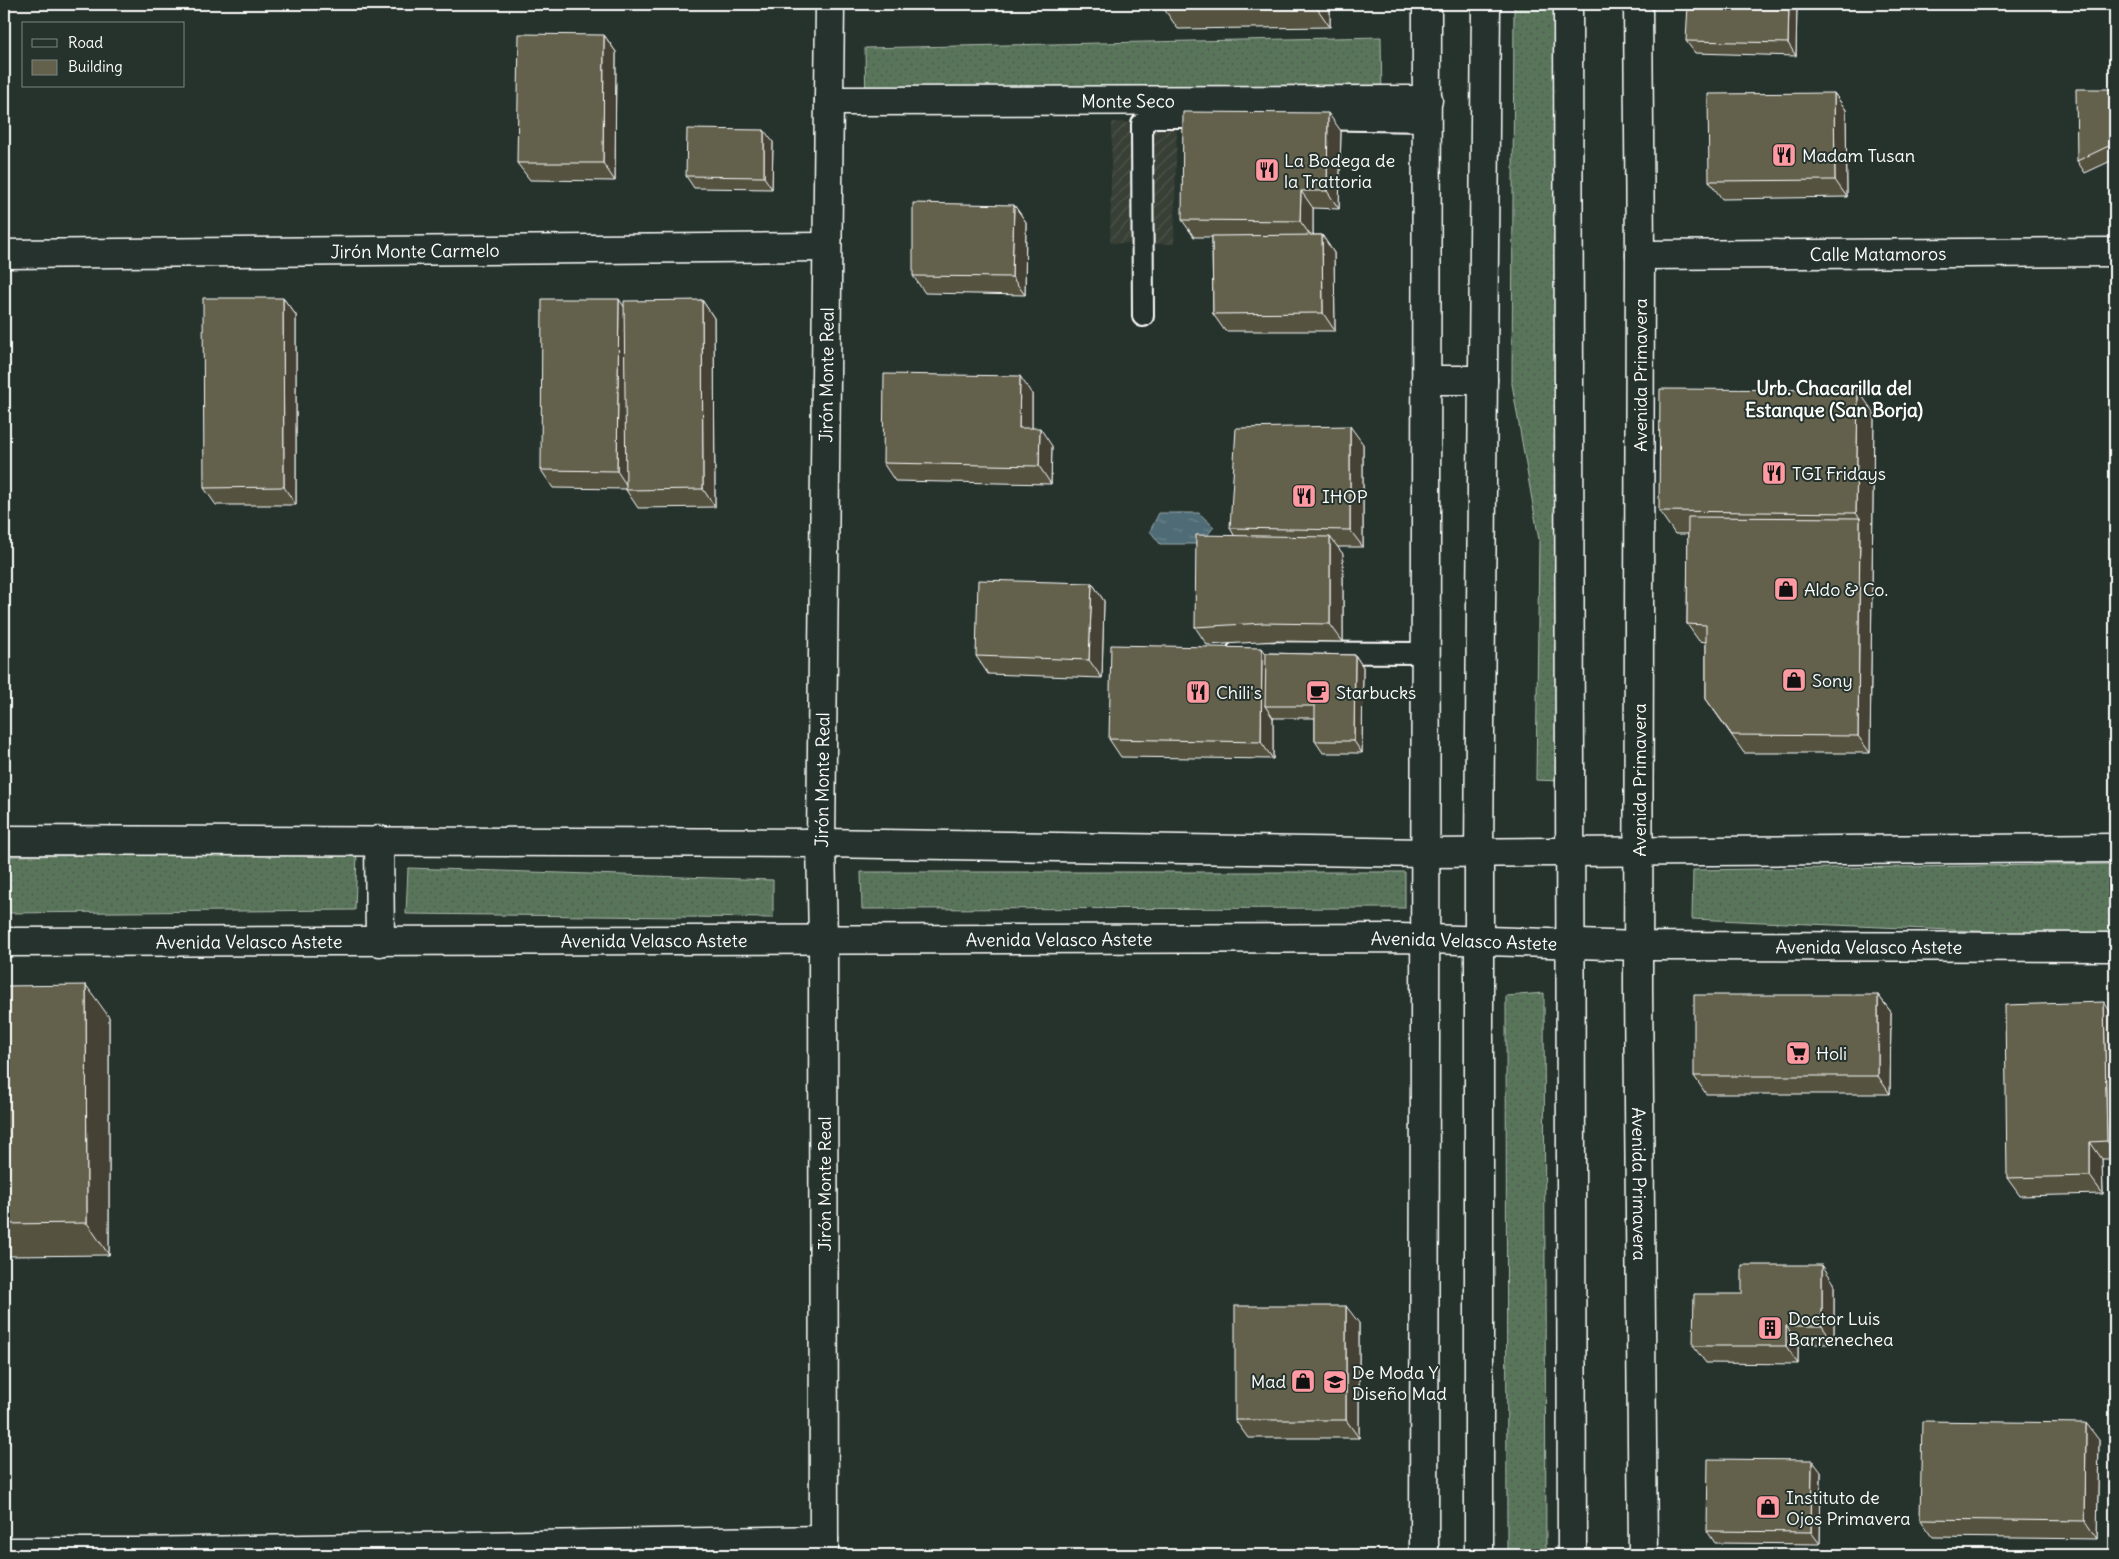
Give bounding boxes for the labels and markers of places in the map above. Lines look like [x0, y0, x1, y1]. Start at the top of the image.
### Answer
restaurant icon: Madam Tusan [1771, 142, 1797, 168]
place label: Madam Tusan [1802, 144, 1915, 167]
place label: La Bodega de la Trattoria [1284, 149, 1395, 193]
restaurant icon: La Bodega de la Trattoria [1254, 157, 1280, 183]
restaurant icon: TGI Fridays [1761, 460, 1787, 486]
place label: TGI Fridays [1792, 462, 1886, 485]
restaurant icon: IHOP [1291, 483, 1317, 509]
place label: IHOP [1322, 485, 1368, 508]
shop icon: Aldo & Co. [1773, 576, 1799, 602]
place label: Aldo & Co. [1804, 578, 1888, 601]
shop icon: Sony [1781, 667, 1807, 693]
place label: Sony [1812, 669, 1853, 692]
restaurant icon: Chili's [1185, 679, 1211, 705]
cafe icon: Starbucks [1305, 679, 1331, 705]
place label: Chili's [1216, 681, 1262, 704]
place label: Starbucks [1336, 681, 1416, 704]
supermarket icon: Holi [1785, 1040, 1811, 1066]
place label: Holi [1816, 1042, 1847, 1065]
place label: Doctor Luis Barrenechea [1788, 1307, 1894, 1351]
building icon: Doctor Luis Barrenechea [1757, 1315, 1783, 1341]
place label: De Moda Y Diseño Mad [1352, 1361, 1447, 1405]
shop icon: Mad [1290, 1368, 1316, 1394]
school or university icon: De Moda Y Diseño Mad [1322, 1369, 1348, 1395]
place label: Mad [1251, 1370, 1286, 1393]
place label: Instituto de Ojos Primavera [1786, 1486, 1911, 1530]
shop icon: Instituto de Ojos Primavera [1755, 1494, 1781, 1520]

